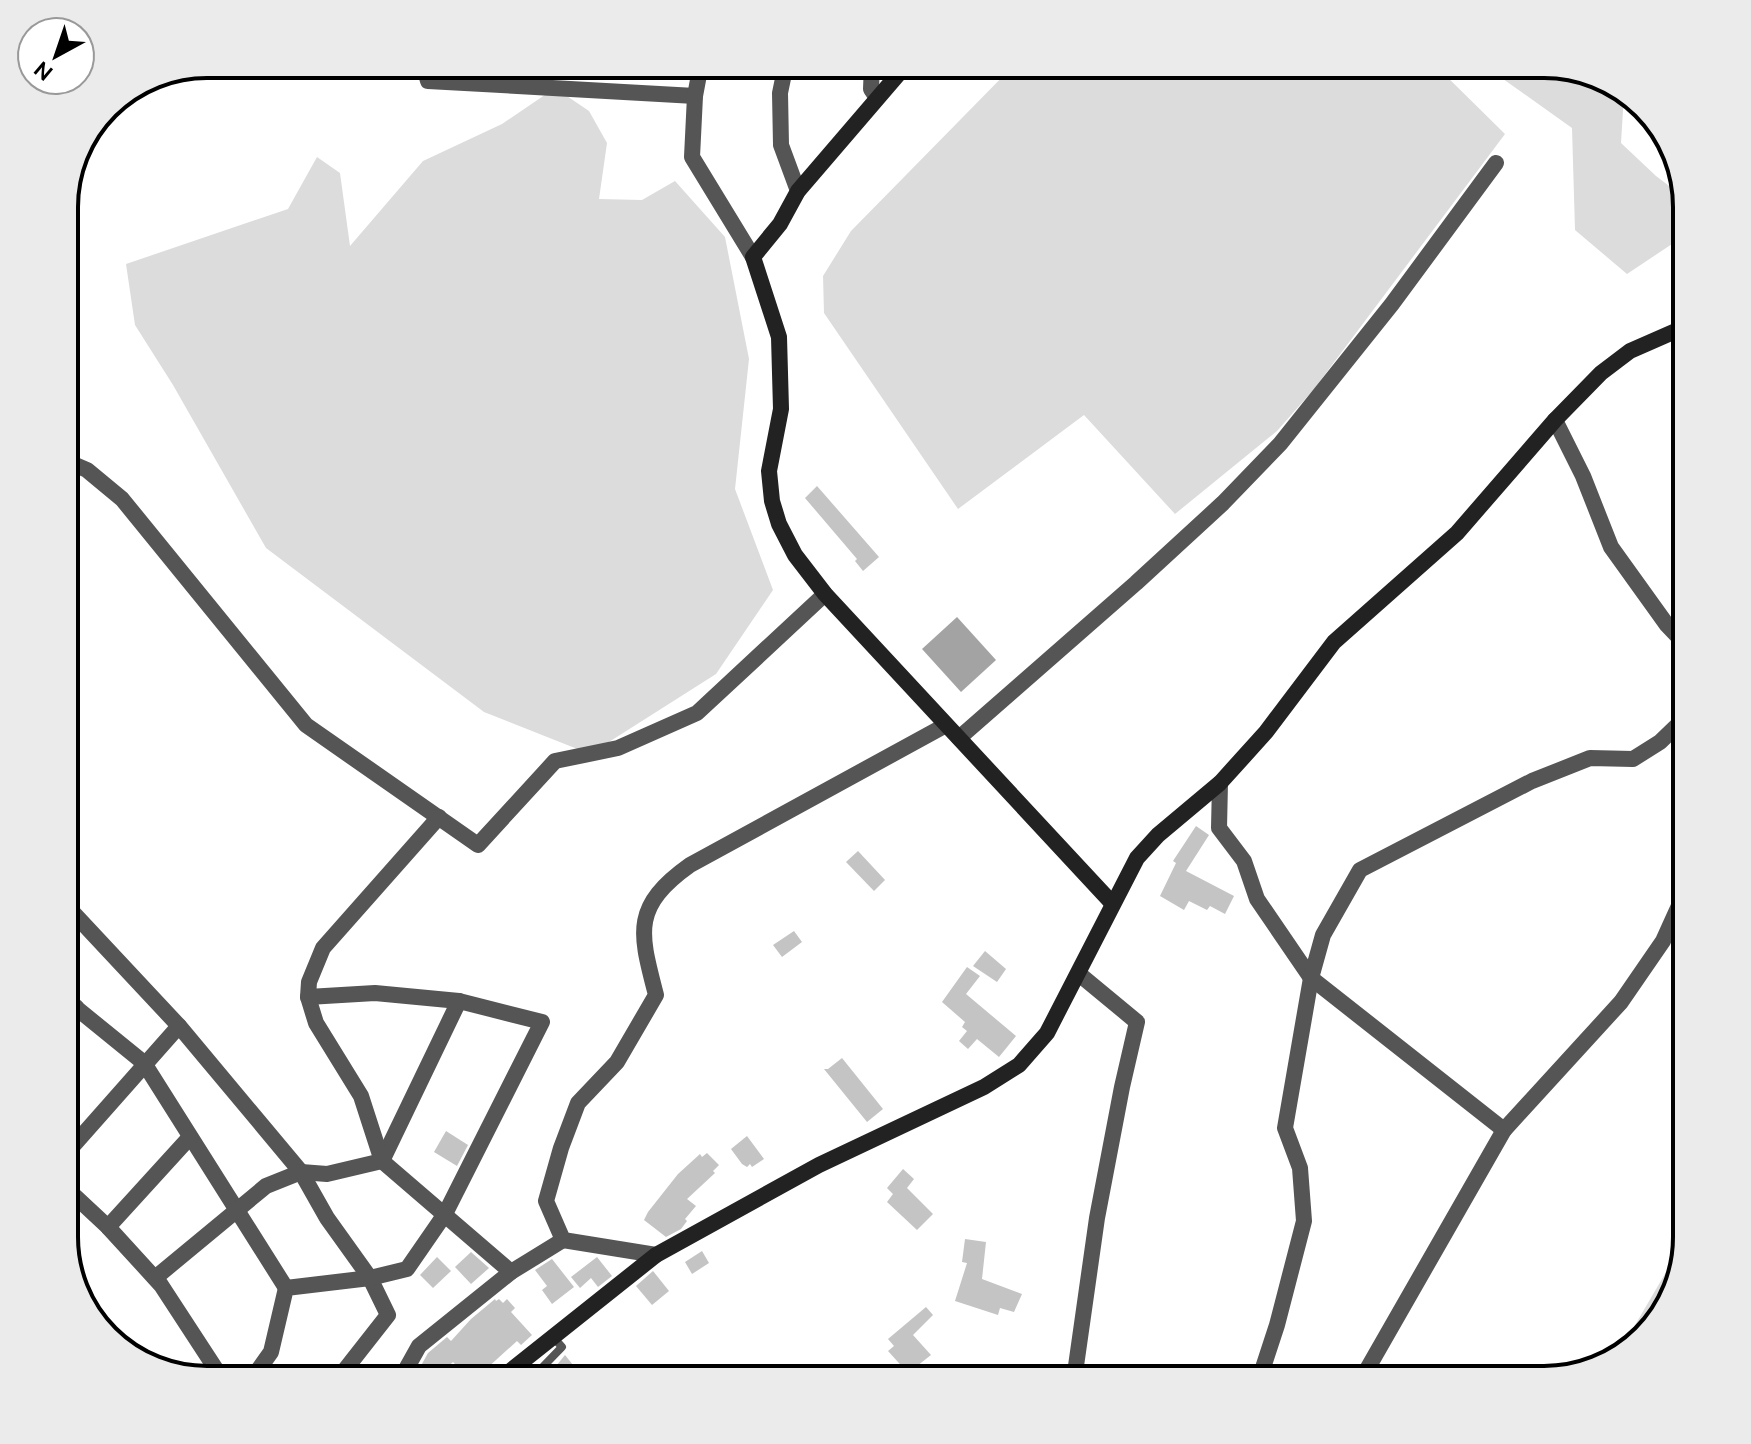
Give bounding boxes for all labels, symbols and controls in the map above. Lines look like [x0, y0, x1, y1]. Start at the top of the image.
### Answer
north arrow [16, 16, 96, 96]
text: N [28, 57, 57, 87]

